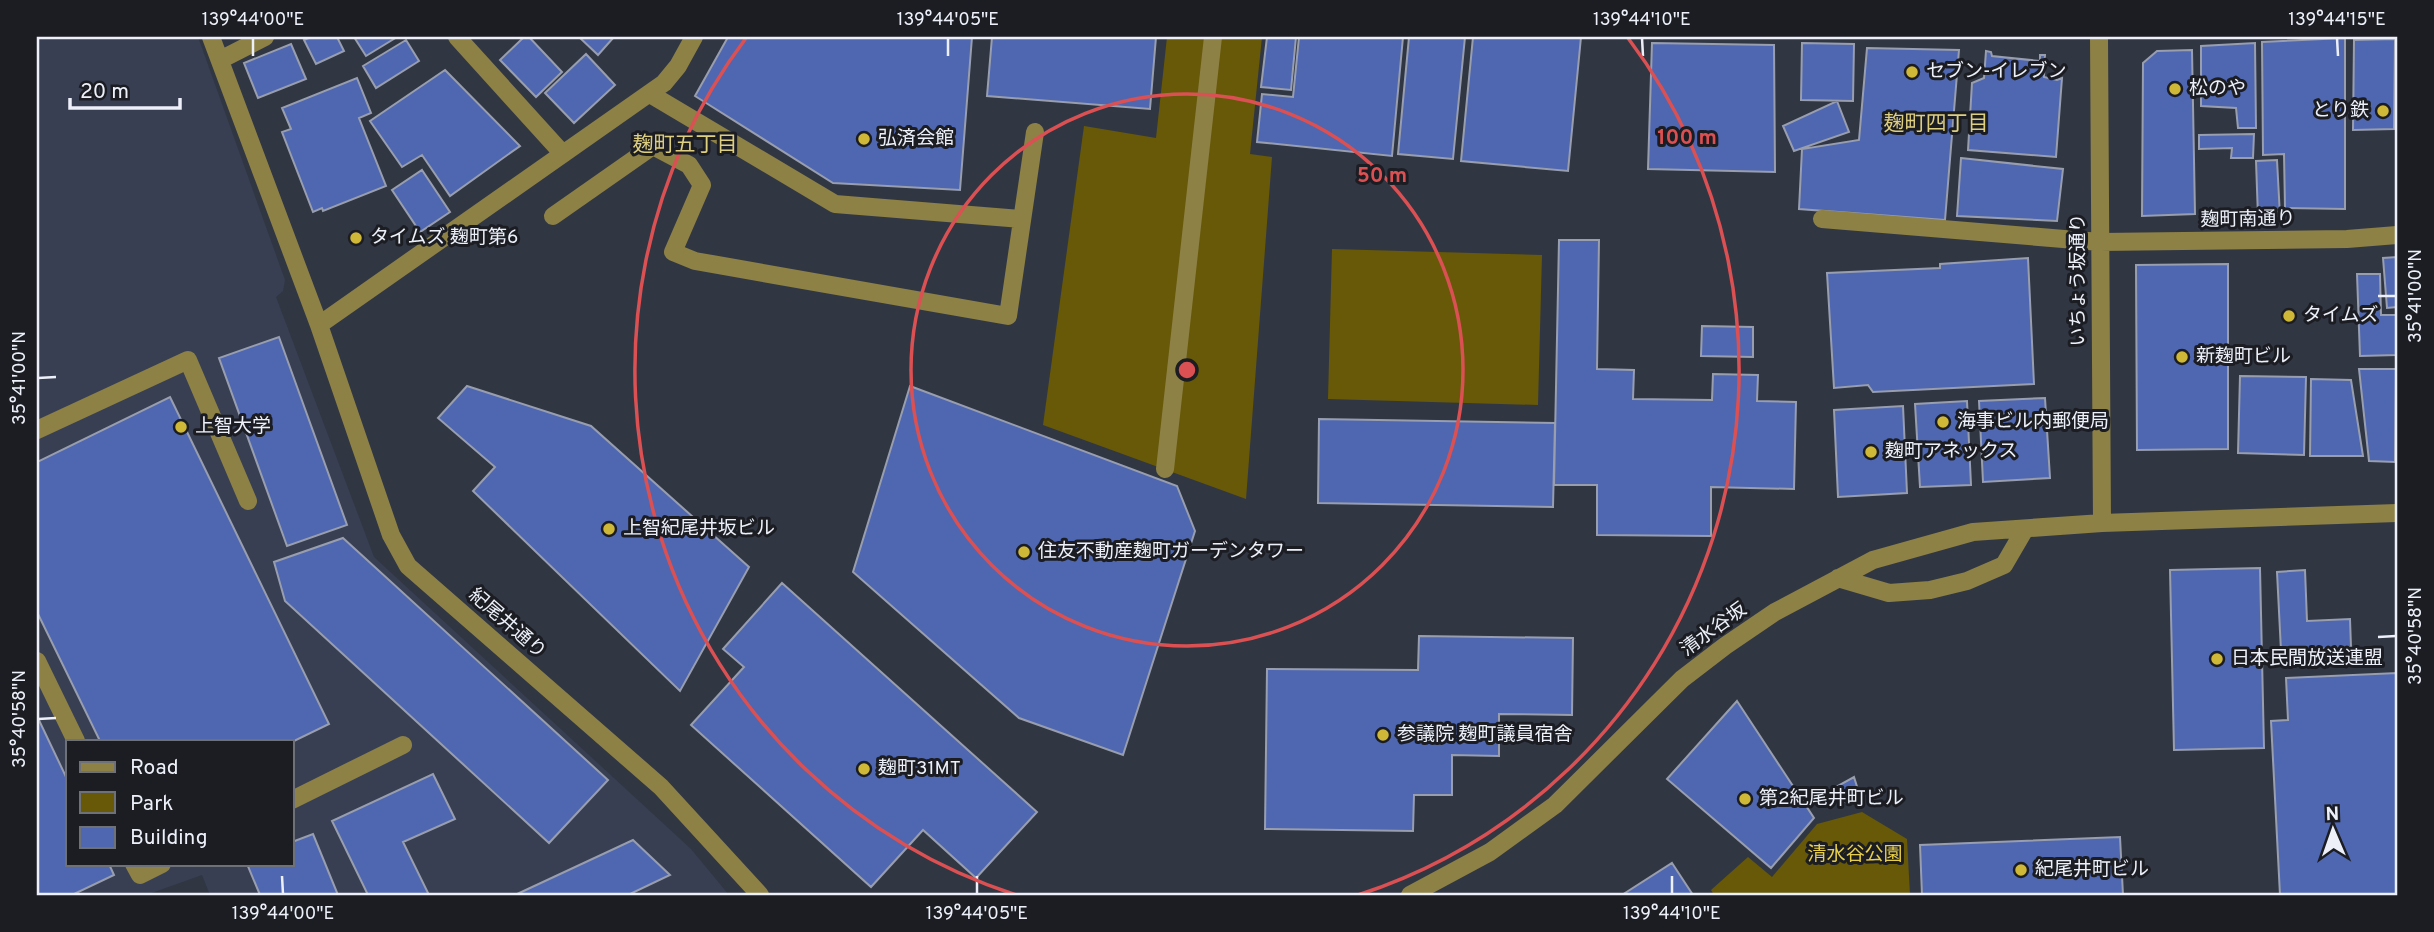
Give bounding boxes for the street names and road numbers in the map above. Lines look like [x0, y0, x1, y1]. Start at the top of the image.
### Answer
street label: 麹町南通り [2200, 207, 2296, 233]
street label: いちょう坂通り [2067, 213, 2091, 347]
street label: 紀尾井通り [463, 584, 551, 664]
street label: 清水谷坂 [1676, 598, 1752, 662]

